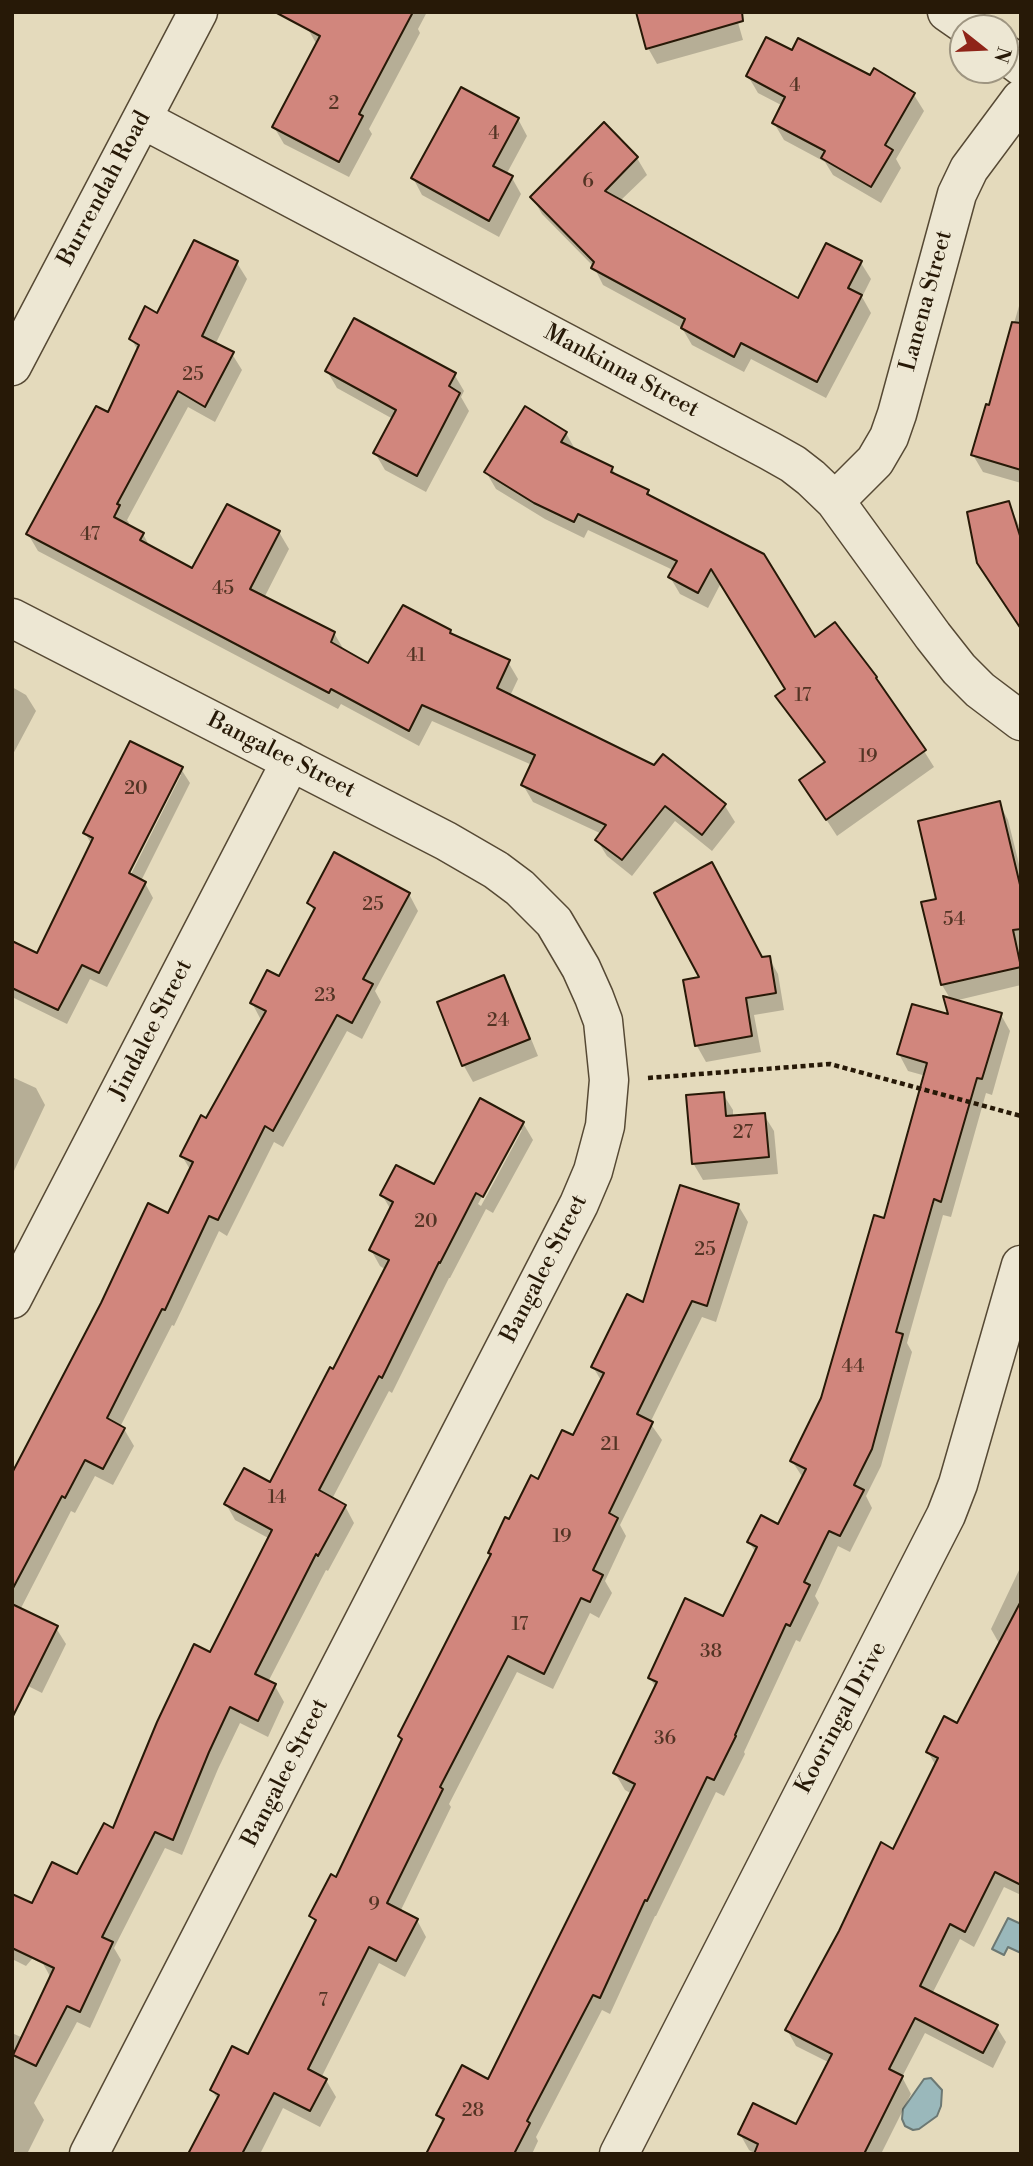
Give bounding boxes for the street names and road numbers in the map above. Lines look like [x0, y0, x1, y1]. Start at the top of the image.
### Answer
street label: Burrendah Road [53, 107, 157, 271]
street label: Lanena Street [895, 228, 959, 374]
street label: Mankinna Street [539, 320, 703, 424]
street label: Bangalee Street [202, 707, 360, 805]
street label: Jindalee Street [105, 955, 199, 1105]
street label: Bangalee Street [496, 1190, 594, 1348]
street label: Kooringal Drive [790, 1637, 894, 1799]
street label: Bangalee Street [237, 1694, 335, 1852]

